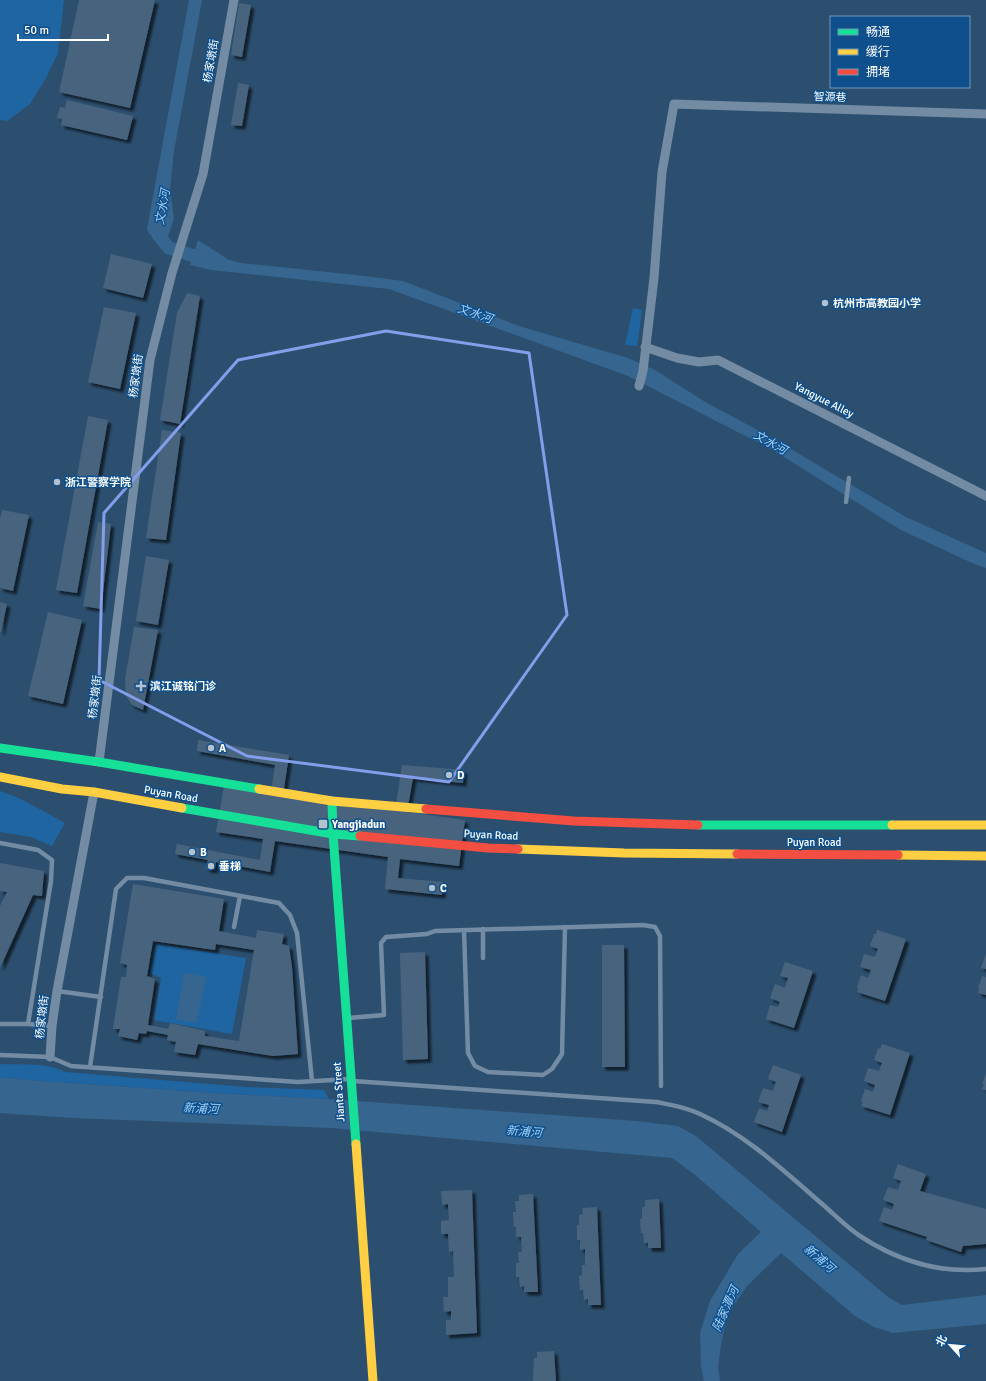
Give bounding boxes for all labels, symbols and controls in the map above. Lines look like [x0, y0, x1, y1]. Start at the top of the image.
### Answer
scale bar [18, 16, 108, 42]
legend [830, 16, 970, 88]
text: 50 m [24, 23, 49, 38]
text: 畅通 [866, 25, 890, 40]
street label: 杨家墩街 [201, 38, 221, 84]
text: 缓行 [866, 45, 890, 60]
text: 拥堵 [866, 65, 890, 80]
street label: 智源巷 [813, 90, 847, 104]
water label: 文水河 [152, 186, 174, 226]
place label: 杭州市高教园小学 [833, 297, 921, 310]
marker: 杭州市高教园小学 [820, 298, 830, 308]
water label: 文水河 [456, 301, 496, 328]
street label: 杨家墩街 [127, 353, 145, 399]
street label: Yangyue Alley [792, 379, 857, 421]
water label: 文水河 [751, 428, 791, 459]
place label: 浙江警察学院 [65, 476, 131, 489]
marker: 浙江警察学院 [52, 477, 62, 487]
street label: 杨家墩街 [86, 674, 104, 720]
marker: 滨江诚铭门诊 [135, 680, 147, 692]
place label: 滨江诚铭门诊 [150, 680, 217, 693]
place label: A [219, 742, 226, 755]
marker: A [206, 743, 216, 753]
place label: D [457, 769, 464, 782]
marker: D [444, 770, 454, 780]
street label: Puyan Road [143, 783, 199, 805]
marker: Yangjiadun [317, 818, 329, 830]
place label: Yangjiadun [331, 818, 385, 831]
street label: Puyan Road [463, 827, 519, 843]
street label: Puyan Road [787, 836, 841, 849]
place label: B [200, 846, 207, 859]
marker: B [187, 847, 197, 857]
place label: 垂梯 [219, 860, 241, 873]
marker: 垂梯 [206, 861, 216, 871]
place label: C [440, 882, 447, 895]
marker: C [427, 883, 437, 893]
street label: 杨家墩街 [33, 994, 51, 1040]
street label: Jianta Street [330, 1061, 348, 1122]
water label: 新浦河 [183, 1101, 221, 1118]
water label: 新浦河 [505, 1123, 545, 1141]
water label: 新浦河 [800, 1242, 839, 1278]
water label: 陆家潭河 [709, 1282, 743, 1334]
north arrow [930, 1325, 970, 1365]
text: 北 [933, 1333, 950, 1349]

